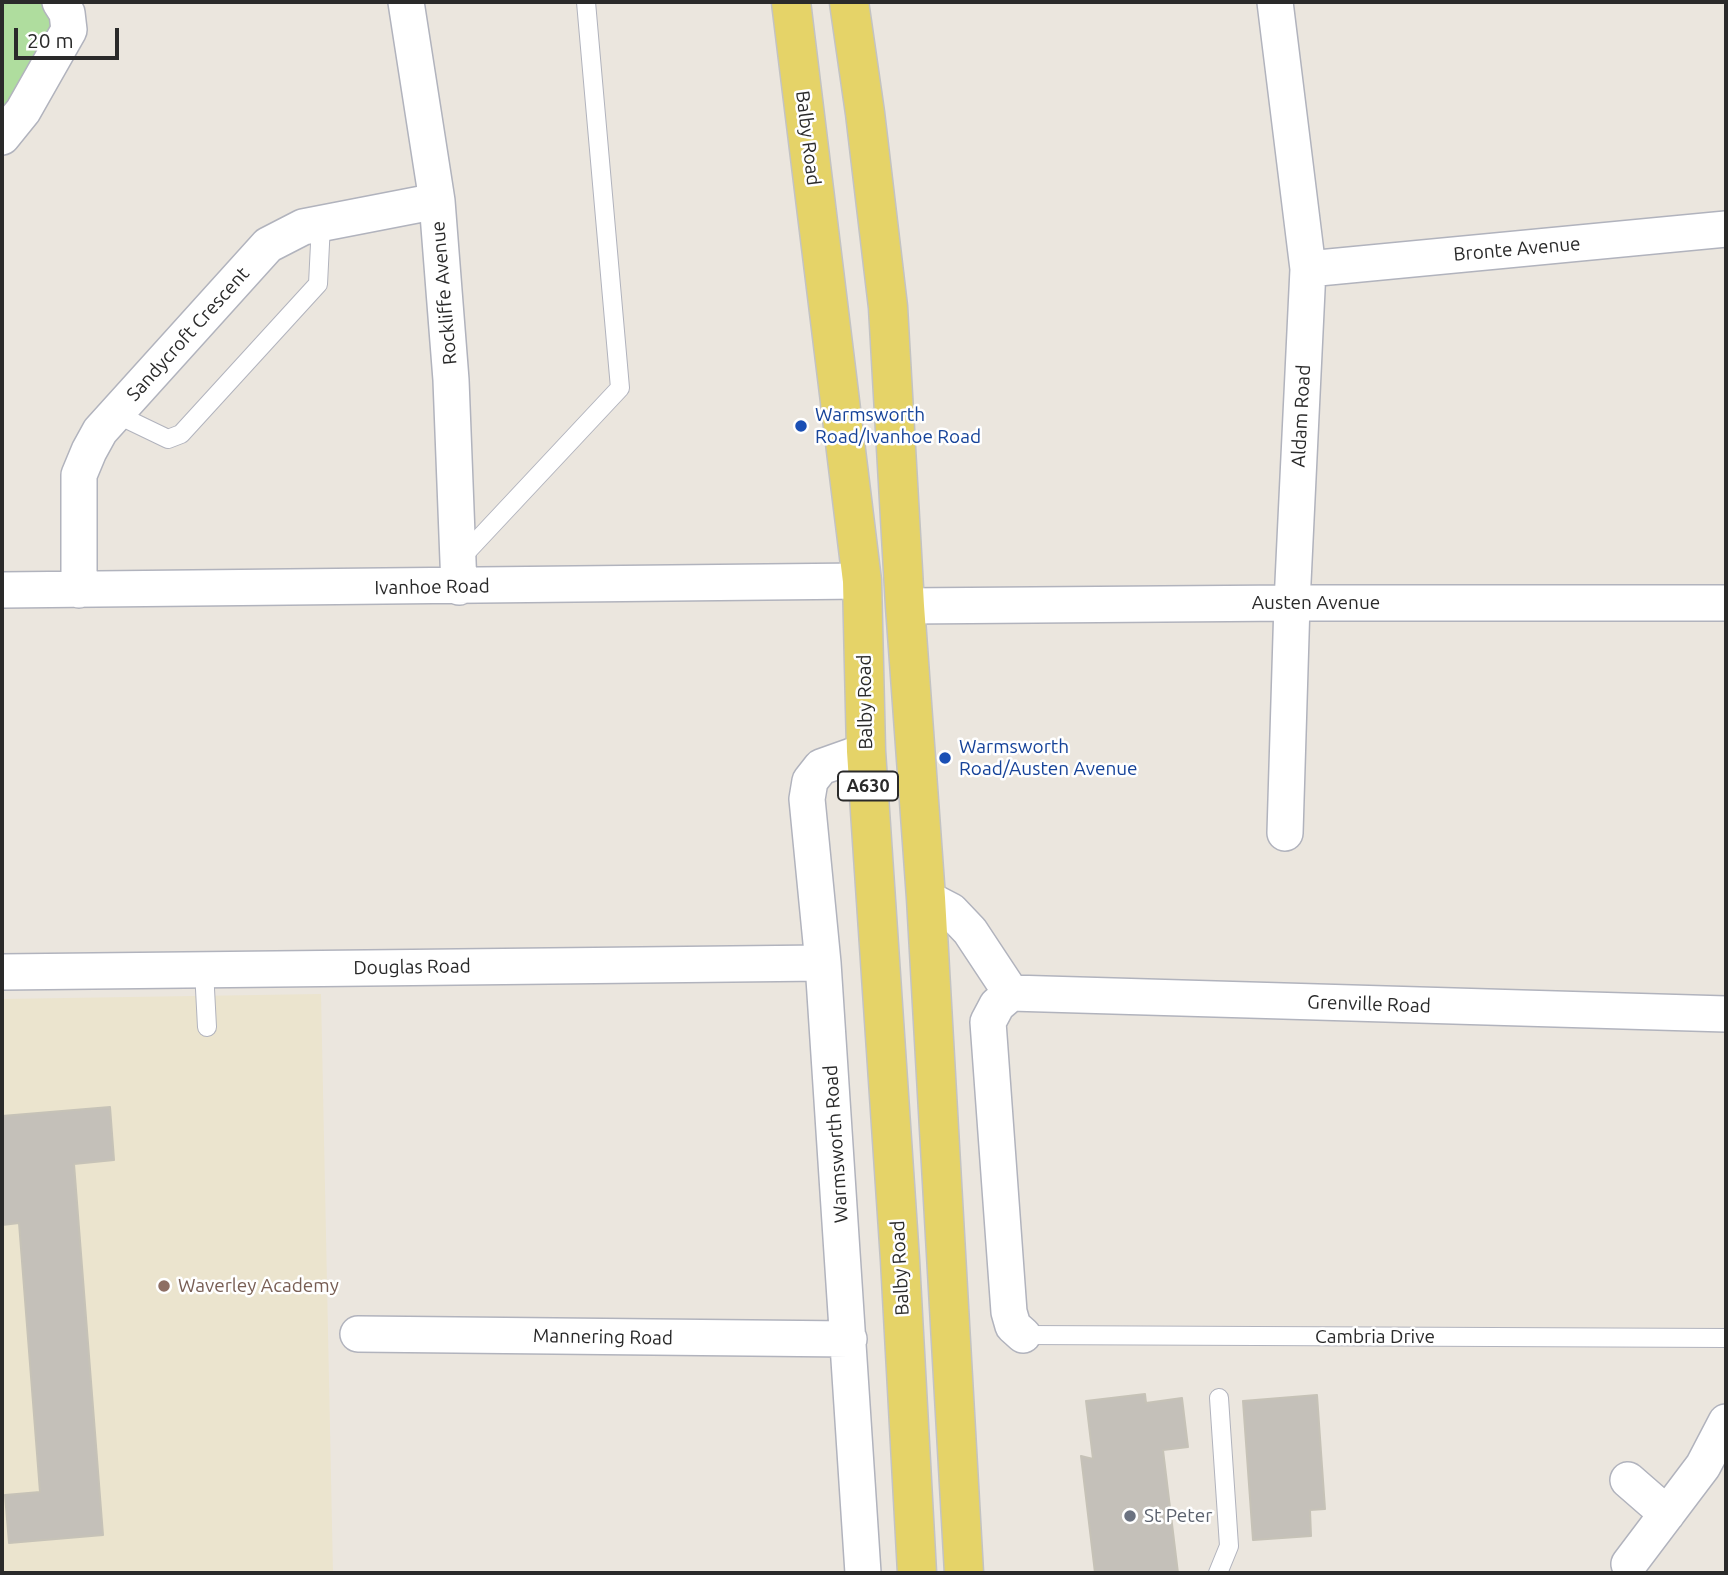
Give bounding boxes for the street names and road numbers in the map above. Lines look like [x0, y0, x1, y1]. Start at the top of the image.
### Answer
street label: Balby Road [791, 89, 825, 187]
street label: Rockliffe Avenue [426, 220, 462, 366]
street label: Bronte Avenue [1453, 232, 1581, 266]
street label: Sandycroft Crescent [122, 262, 254, 406]
street label: Aldam Road [1287, 364, 1315, 468]
street label: Ivanhoe Road [374, 575, 490, 599]
street label: Austen Avenue [1252, 592, 1380, 614]
street label: Balby Road [853, 654, 877, 750]
road number: A630 [838, 772, 898, 800]
street label: Douglas Road [353, 955, 471, 979]
street label: Grenville Road [1307, 990, 1431, 1018]
street label: Warmsworth Road [819, 1064, 853, 1224]
street label: Balby Road [886, 1220, 914, 1316]
street label: Mannering Road [533, 1324, 673, 1350]
street label: Cambria Drive [1315, 1326, 1435, 1348]

